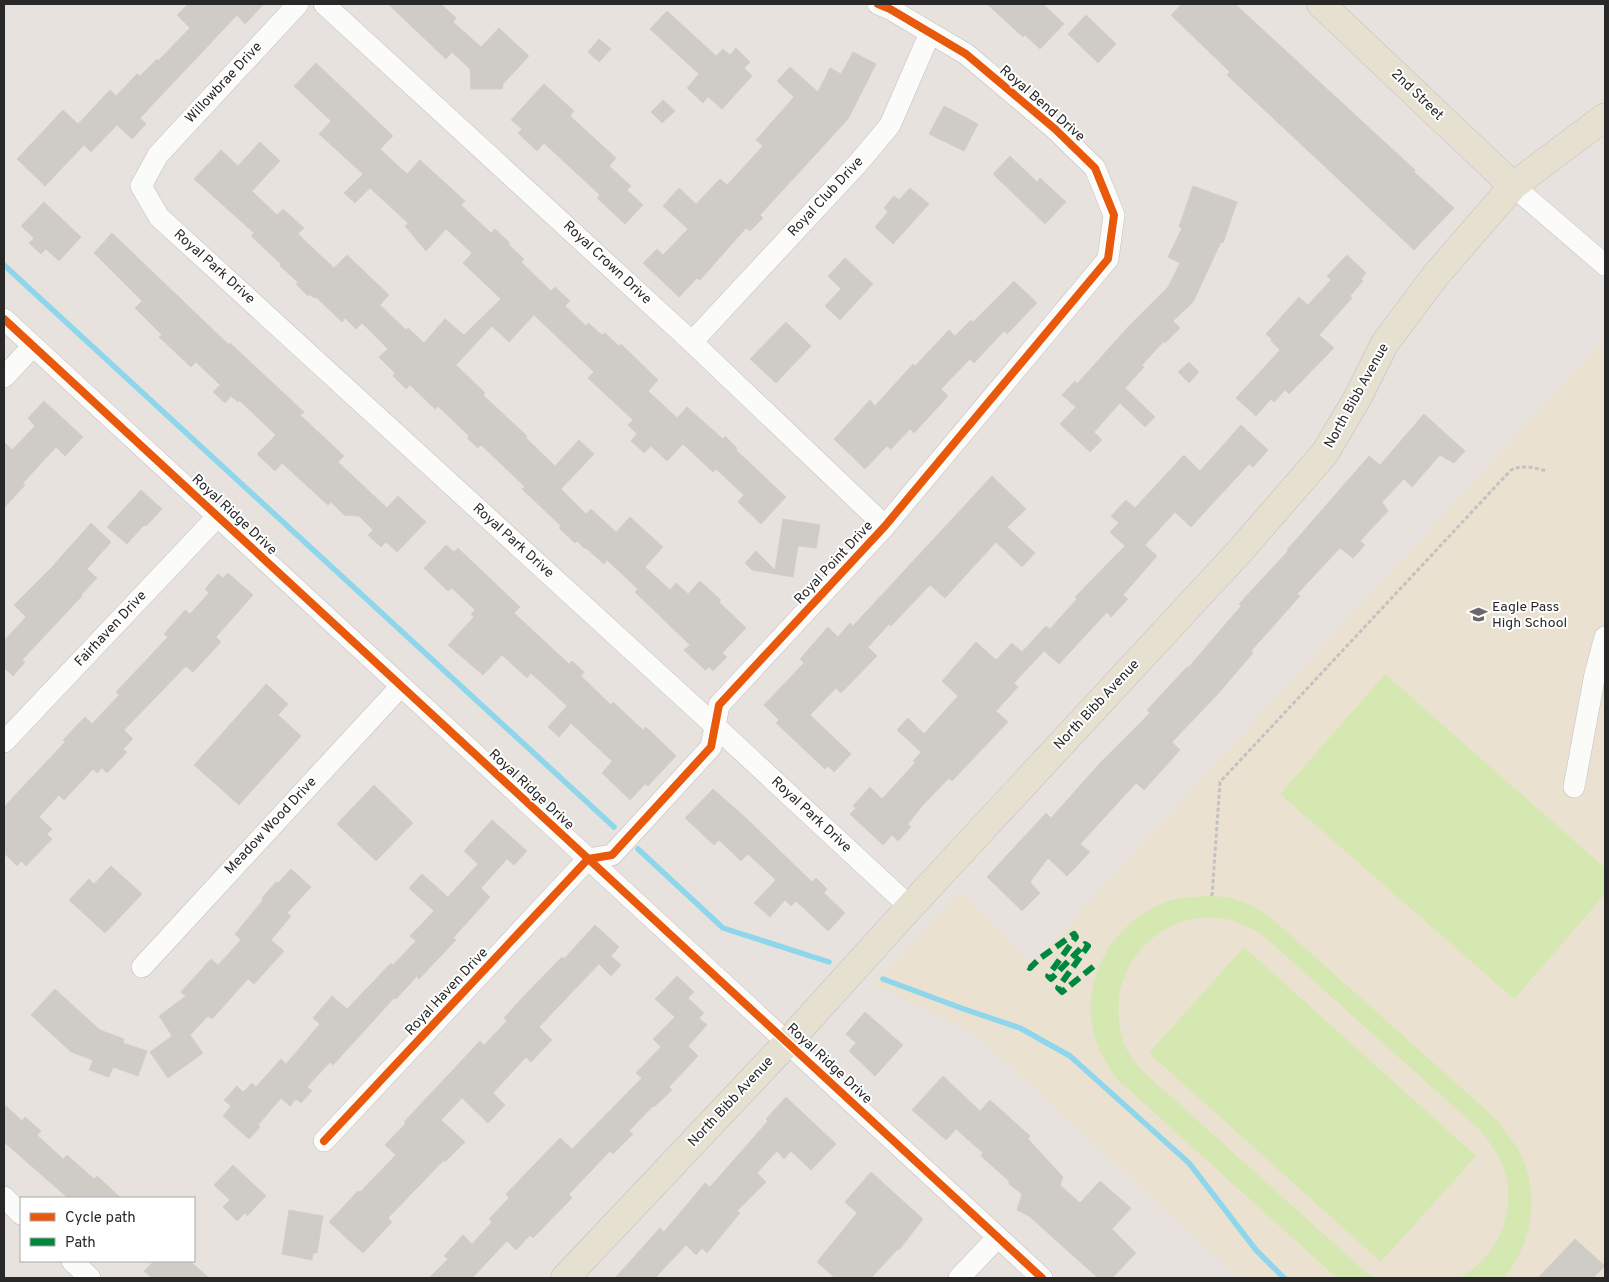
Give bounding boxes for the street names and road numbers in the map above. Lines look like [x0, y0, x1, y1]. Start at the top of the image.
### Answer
street label: Willowbrae Drive [182, 39, 266, 127]
street label: Royal Bend Drive [996, 62, 1088, 146]
street label: 2nd Street [1387, 66, 1447, 124]
street label: Royal Club Drive [785, 154, 867, 240]
street label: Royal Crown Drive [559, 218, 655, 308]
street label: Royal Park Drive [170, 226, 258, 308]
street label: North Bibb Avenue [1321, 340, 1393, 452]
street label: Royal Ridge Drive [188, 471, 280, 559]
street label: Royal Park Drive [469, 500, 557, 582]
street label: Royal Point Drive [791, 518, 877, 608]
street label: Fairhaven Drive [72, 588, 150, 670]
street label: North Bibb Avenue [1051, 656, 1143, 754]
street label: Royal Ridge Drive [485, 746, 577, 834]
street label: Royal Park Drive [767, 773, 855, 857]
street label: Meadow Wood Drive [222, 774, 320, 878]
street label: Royal Haven Drive [402, 945, 492, 1039]
street label: Royal Ridge Drive [783, 1020, 875, 1108]
street label: North Bibb Avenue [685, 1053, 777, 1151]

